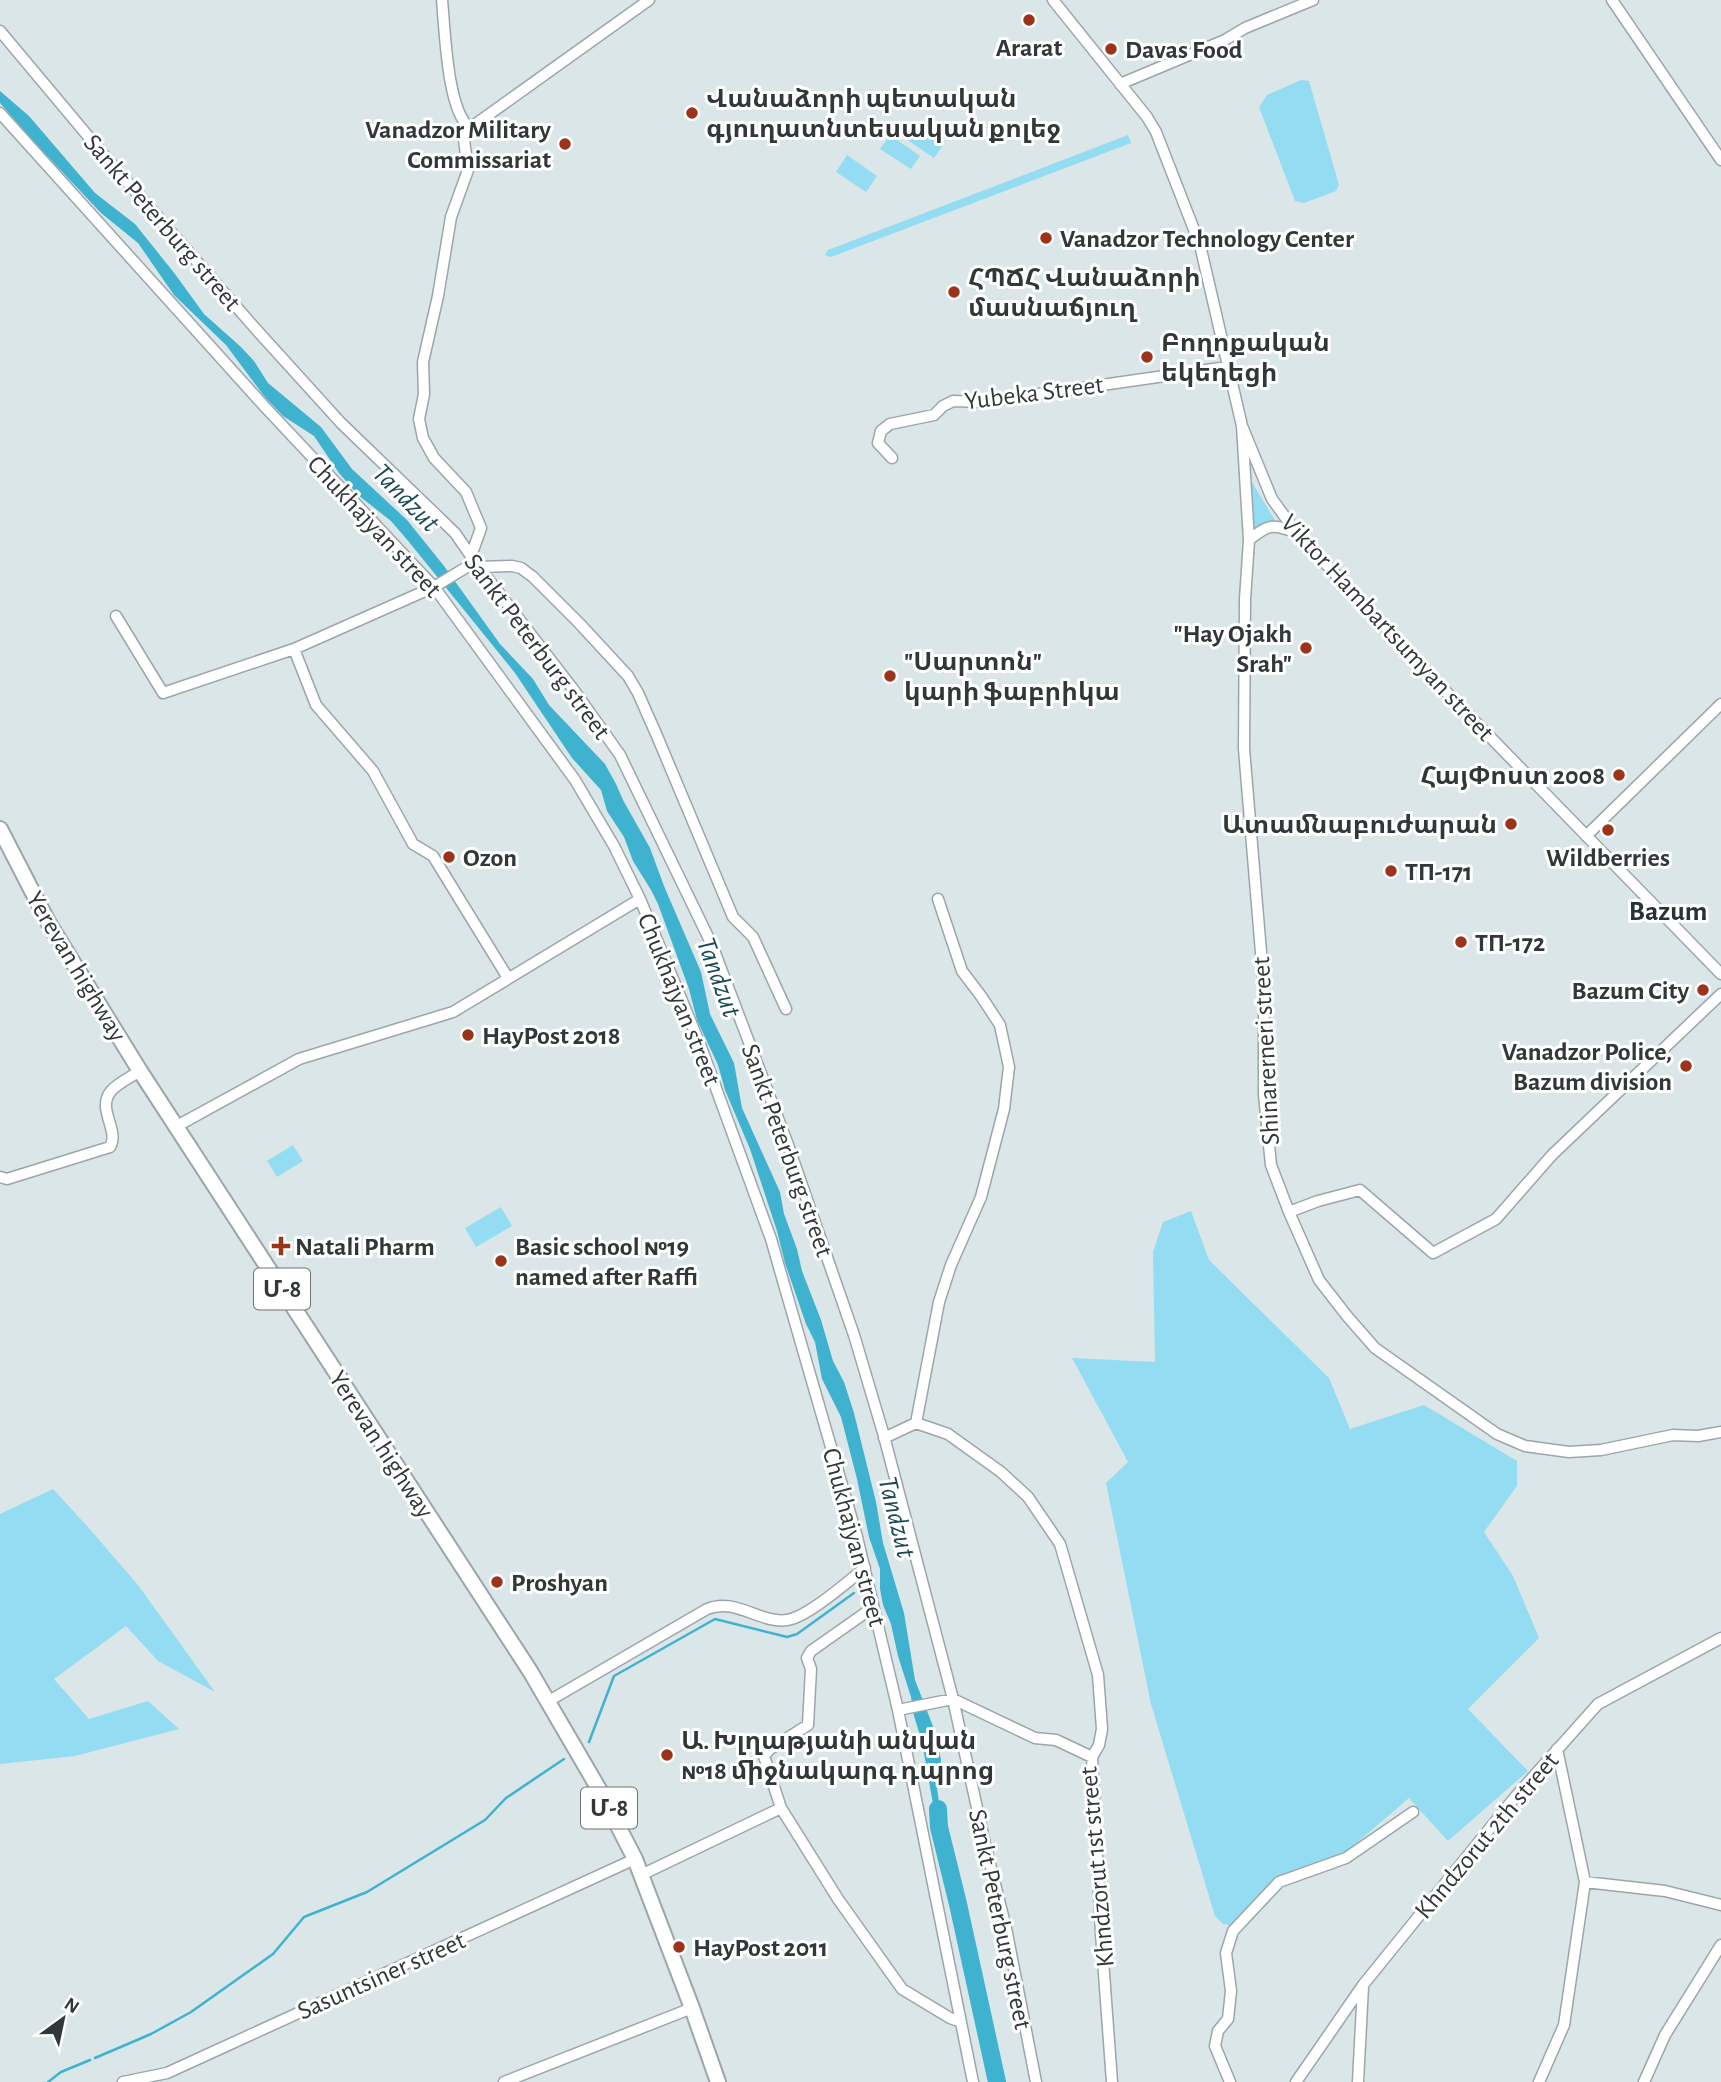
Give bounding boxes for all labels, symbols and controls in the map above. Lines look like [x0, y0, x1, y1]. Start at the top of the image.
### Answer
marker: Ararat [1021, 12, 1037, 28]
place label: Ararat [996, 35, 1063, 61]
place label: Davas Food [1125, 37, 1243, 63]
marker: Davas Food [1103, 41, 1119, 57]
place label: Վանաձորի պետական գյուղատնտեսական քոլեջ [706, 86, 1061, 143]
marker: Վանաձորի պետական գյուղատնտեսական քոլեջ [684, 105, 700, 121]
place label: Vanadzor Military Commissariat [365, 117, 551, 173]
street label: Sankt Peterburg street [79, 129, 246, 316]
marker: Vanadzor Military Commissariat [557, 136, 573, 152]
place label: Vanadzor Technology Center [1060, 226, 1354, 252]
marker: Vanadzor Technology Center [1038, 230, 1054, 246]
place label: ՀՊՃՀ Վանաձորի մասնաճյուղ [968, 265, 1201, 322]
marker: ՀՊՃՀ Վանաձորի մասնաճյուղ [946, 284, 962, 300]
place label: Բողոքական եկեղեցի [1161, 330, 1330, 387]
marker: Բողոքական եկեղեցի [1139, 349, 1155, 365]
street label: Yubeka Street [963, 372, 1105, 414]
street label: Chukhajyan street [302, 451, 446, 603]
water label: Tandzut [367, 459, 445, 538]
street label: Viktor Hambartsumyan street [1276, 509, 1499, 746]
street label: Sankt Peterburg street [459, 549, 615, 744]
place label: "Hay Ojakh Srah" [1173, 621, 1292, 677]
marker: "Hay Ojakh Srah" [1298, 640, 1314, 656]
place label: "Սարտոն" կարի ֆաբրիկա [904, 649, 1120, 706]
marker: "Սարտոն" կարի ֆաբրիկա [882, 668, 898, 684]
place label: ՀայՓոստ 2008 [1420, 763, 1605, 790]
marker: ՀայՓոստ 2008 [1611, 767, 1627, 783]
place label: Ատամնաբուժարան [1222, 812, 1497, 839]
marker: Ատամնաբուժարան [1503, 816, 1519, 832]
marker: Wildberries [1600, 822, 1616, 838]
place label: Ozon [463, 845, 517, 871]
place label: Wildberries [1546, 845, 1670, 871]
marker: Ozon [441, 849, 457, 865]
place label: ТП-171 [1405, 859, 1472, 885]
marker: ТП-171 [1383, 863, 1399, 879]
street label: Yerevan highway [21, 887, 131, 1046]
district label: Bazum [1629, 898, 1707, 926]
street label: Chukhajyan street [633, 910, 725, 1089]
place label: ТП-172 [1475, 930, 1545, 956]
water label: Tandzut [691, 934, 746, 1022]
marker: ТП-172 [1453, 934, 1469, 950]
street label: Shinarerneri street [1248, 956, 1284, 1146]
place label: Bazum City [1571, 978, 1689, 1004]
marker: Bazum City [1695, 982, 1711, 998]
place label: HayPost 2018 [482, 1023, 621, 1049]
marker: HayPost 2018 [460, 1027, 476, 1043]
place label: Vanadzor Police, Bazum division [1502, 1039, 1672, 1095]
street label: Sankt Peterburg street [736, 1040, 838, 1260]
marker: Vanadzor Police, Bazum division [1678, 1058, 1694, 1074]
place label: Natali Pharm [295, 1234, 435, 1260]
place label: Basic school №19 named after Raffi [515, 1234, 698, 1290]
marker: Natali Pharm [273, 1238, 289, 1254]
marker: Basic school №19 named after Raffi [493, 1253, 509, 1269]
road number: Մ-8 [254, 1268, 310, 1310]
street label: Yerevan highway [324, 1366, 438, 1523]
street label: Chukhajyan street [818, 1445, 890, 1629]
water label: Tandzut [872, 1474, 920, 1562]
place label: Proshyan [511, 1570, 608, 1596]
marker: Proshyan [489, 1574, 505, 1590]
place label: Ա. Խլղաթյանի անվան №18 միջնակարգ դպրոց [681, 1728, 994, 1785]
marker: Ա. Խլղաթյանի անվան №18 միջնակարգ դպրոց [659, 1747, 675, 1763]
street label: Khndzorut 2th street [1410, 1748, 1564, 1924]
street label: Khndzorut 1st street [1075, 1766, 1119, 1968]
road number: Մ-8 [581, 1788, 637, 1828]
street label: Sankt Peterburg street [964, 1807, 1036, 2032]
street label: Sasuntsiner street [294, 1927, 469, 2025]
place label: HayPost 2011 [693, 1935, 828, 1961]
marker: HayPost 2011 [671, 1939, 687, 1955]
north arrow [28, 1984, 98, 2054]
text: N [61, 1994, 82, 2018]

